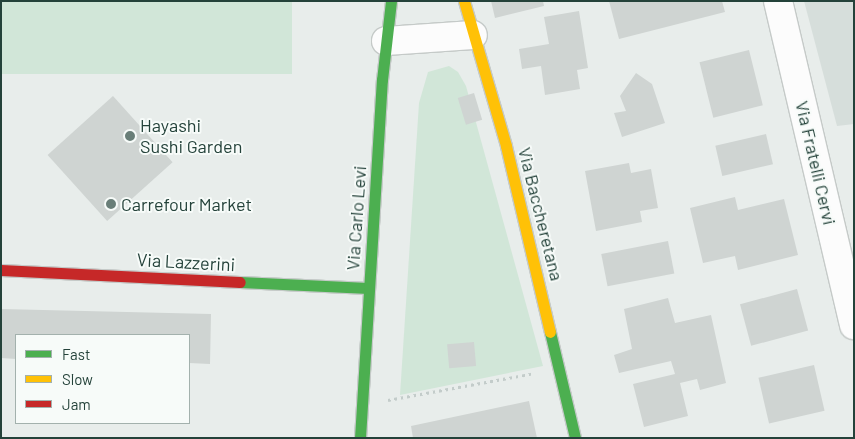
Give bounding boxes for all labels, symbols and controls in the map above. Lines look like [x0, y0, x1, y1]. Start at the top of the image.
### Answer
street label: Via Fratelli Cervi [791, 99, 841, 227]
place label: Hayashi Sushi Garden [140, 115, 242, 158]
marker: Hayashi Sushi Garden [124, 130, 136, 142]
street label: Via Baccheretana [514, 145, 568, 283]
street label: Via Carlo Levi [342, 165, 370, 271]
place label: Carrefour Market [121, 193, 252, 215]
marker: Carrefour Market [105, 198, 117, 210]
street label: Via Lazzerini [136, 249, 236, 275]
legend [15, 334, 190, 424]
text: Fast [62, 345, 90, 363]
text: Slow [62, 370, 93, 388]
text: Jam [62, 395, 91, 413]

